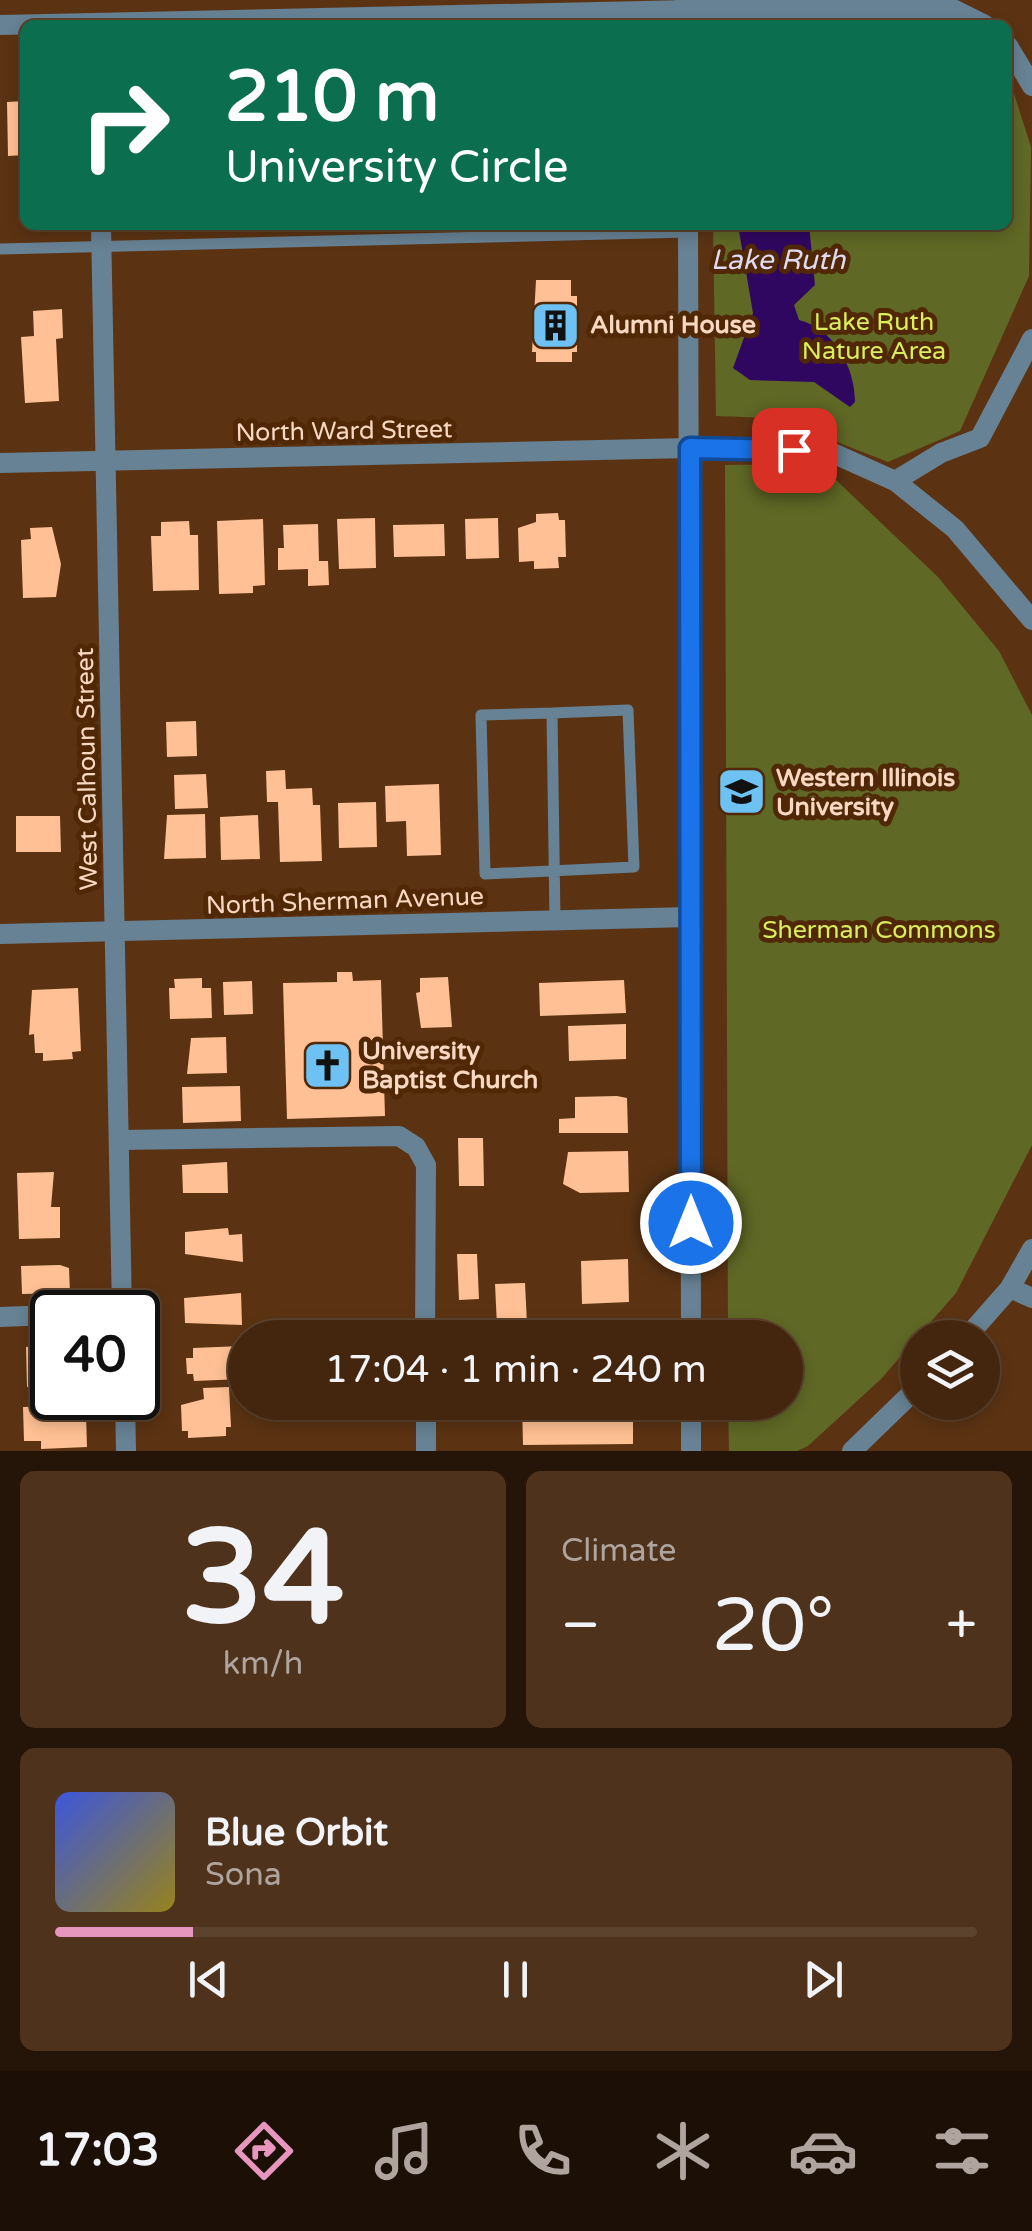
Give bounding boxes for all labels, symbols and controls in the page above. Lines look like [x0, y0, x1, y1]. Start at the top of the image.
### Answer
text: 210 m [225, 56, 439, 140]
icon: right [60, 60, 190, 190]
text: University Circle [225, 141, 569, 195]
water label: Lake Ruth [711, 243, 846, 277]
building icon: Alumni House [529, 299, 581, 351]
park label: Lake Ruth Nature Area [802, 307, 946, 366]
place label: Alumni House [590, 310, 756, 340]
pin [752, 408, 837, 493]
street label: North Ward Street [235, 414, 453, 448]
icon: arrive [767, 423, 822, 478]
street label: West Calhoun Street [70, 647, 104, 891]
place label: Western Illinois University [776, 763, 955, 822]
school or university icon: Western Illinois University [715, 766, 767, 818]
street label: North Sherman Avenue [205, 881, 485, 921]
park label: Sherman Commons [762, 915, 996, 945]
place label: University Baptist Church [362, 1036, 538, 1095]
church icon: University Baptist Church [301, 1039, 353, 1091]
position arrow [639, 1171, 743, 1275]
speed limit sign: 40 [30, 1290, 160, 1420]
map controls [900, 1320, 1000, 1420]
button: layers [900, 1320, 1000, 1420]
text: 17:04 · 1 min · 240 m [324, 1347, 707, 1393]
text: 34 [181, 1502, 345, 1658]
text: Climate [561, 1532, 676, 1570]
text: 20° [712, 1581, 834, 1671]
text: − [561, 1593, 600, 1659]
text: + [946, 1593, 977, 1659]
text: km/h [223, 1645, 303, 1683]
text: Blue Orbit [205, 1810, 388, 1856]
text: Sona [205, 1856, 282, 1894]
icon: previous [181, 1952, 236, 2007]
icon: pause [488, 1952, 543, 2007]
icon: next [796, 1952, 851, 2007]
icon: directions [229, 2116, 299, 2186]
icon: music [369, 2116, 439, 2186]
icon: phone [508, 2116, 578, 2186]
icon: climate [648, 2116, 718, 2186]
icon: car [788, 2116, 858, 2186]
icon: filters [927, 2116, 997, 2186]
text: 17:03 [35, 2124, 160, 2178]

